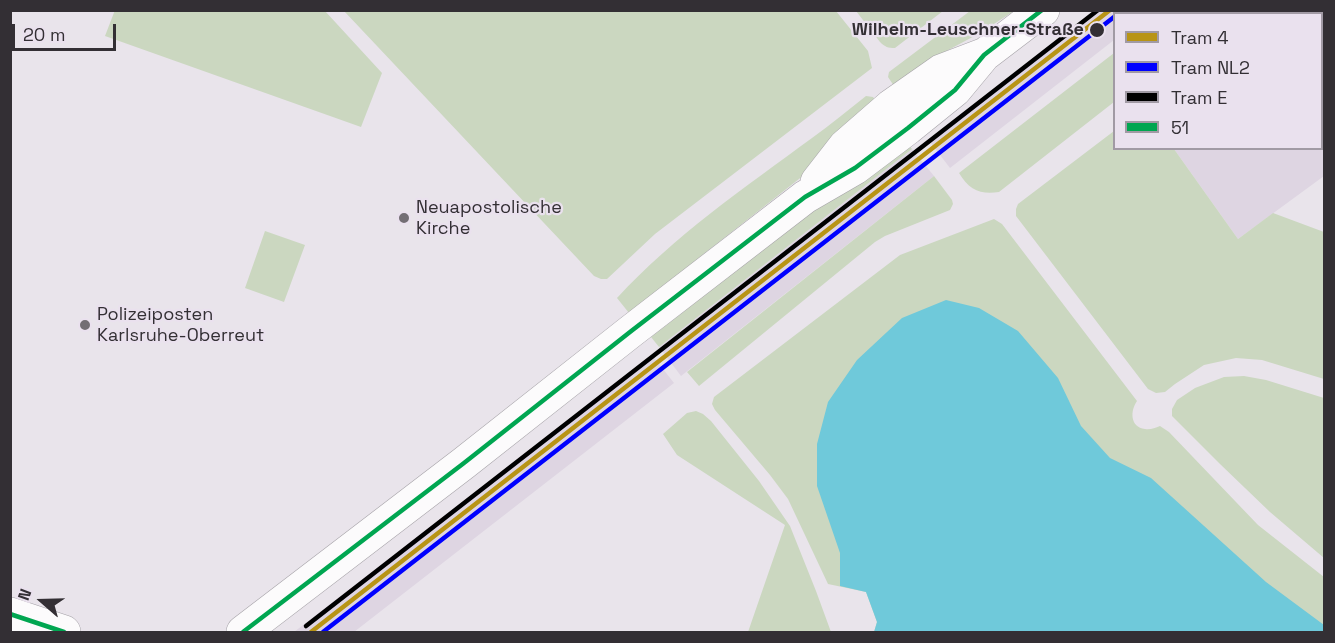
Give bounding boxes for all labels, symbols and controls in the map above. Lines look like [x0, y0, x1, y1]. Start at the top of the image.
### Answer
scale bar [15, 12, 118, 50]
legend [1113, 12, 1323, 150]
place label: Wilhelm-Leuschner-Straße [852, 19, 1084, 41]
marker: Wilhelm-Leuschner-Straße [1088, 21, 1106, 39]
text: 20 m [23, 23, 66, 46]
text: Tram 4 [1171, 26, 1228, 49]
text: Tram NL2 [1171, 56, 1250, 79]
text: Tram E [1171, 86, 1227, 109]
text: 51 [1171, 116, 1189, 139]
place label: Neuapostolische Kirche [416, 197, 562, 240]
marker: Neuapostolische Kirche [397, 211, 411, 225]
place label: Polizeiposten Karlsruhe-Oberreut [97, 304, 264, 346]
marker: Polizeiposten Karlsruhe-Oberreut [78, 318, 92, 332]
north arrow [12, 571, 72, 631]
text: N [13, 586, 36, 603]

